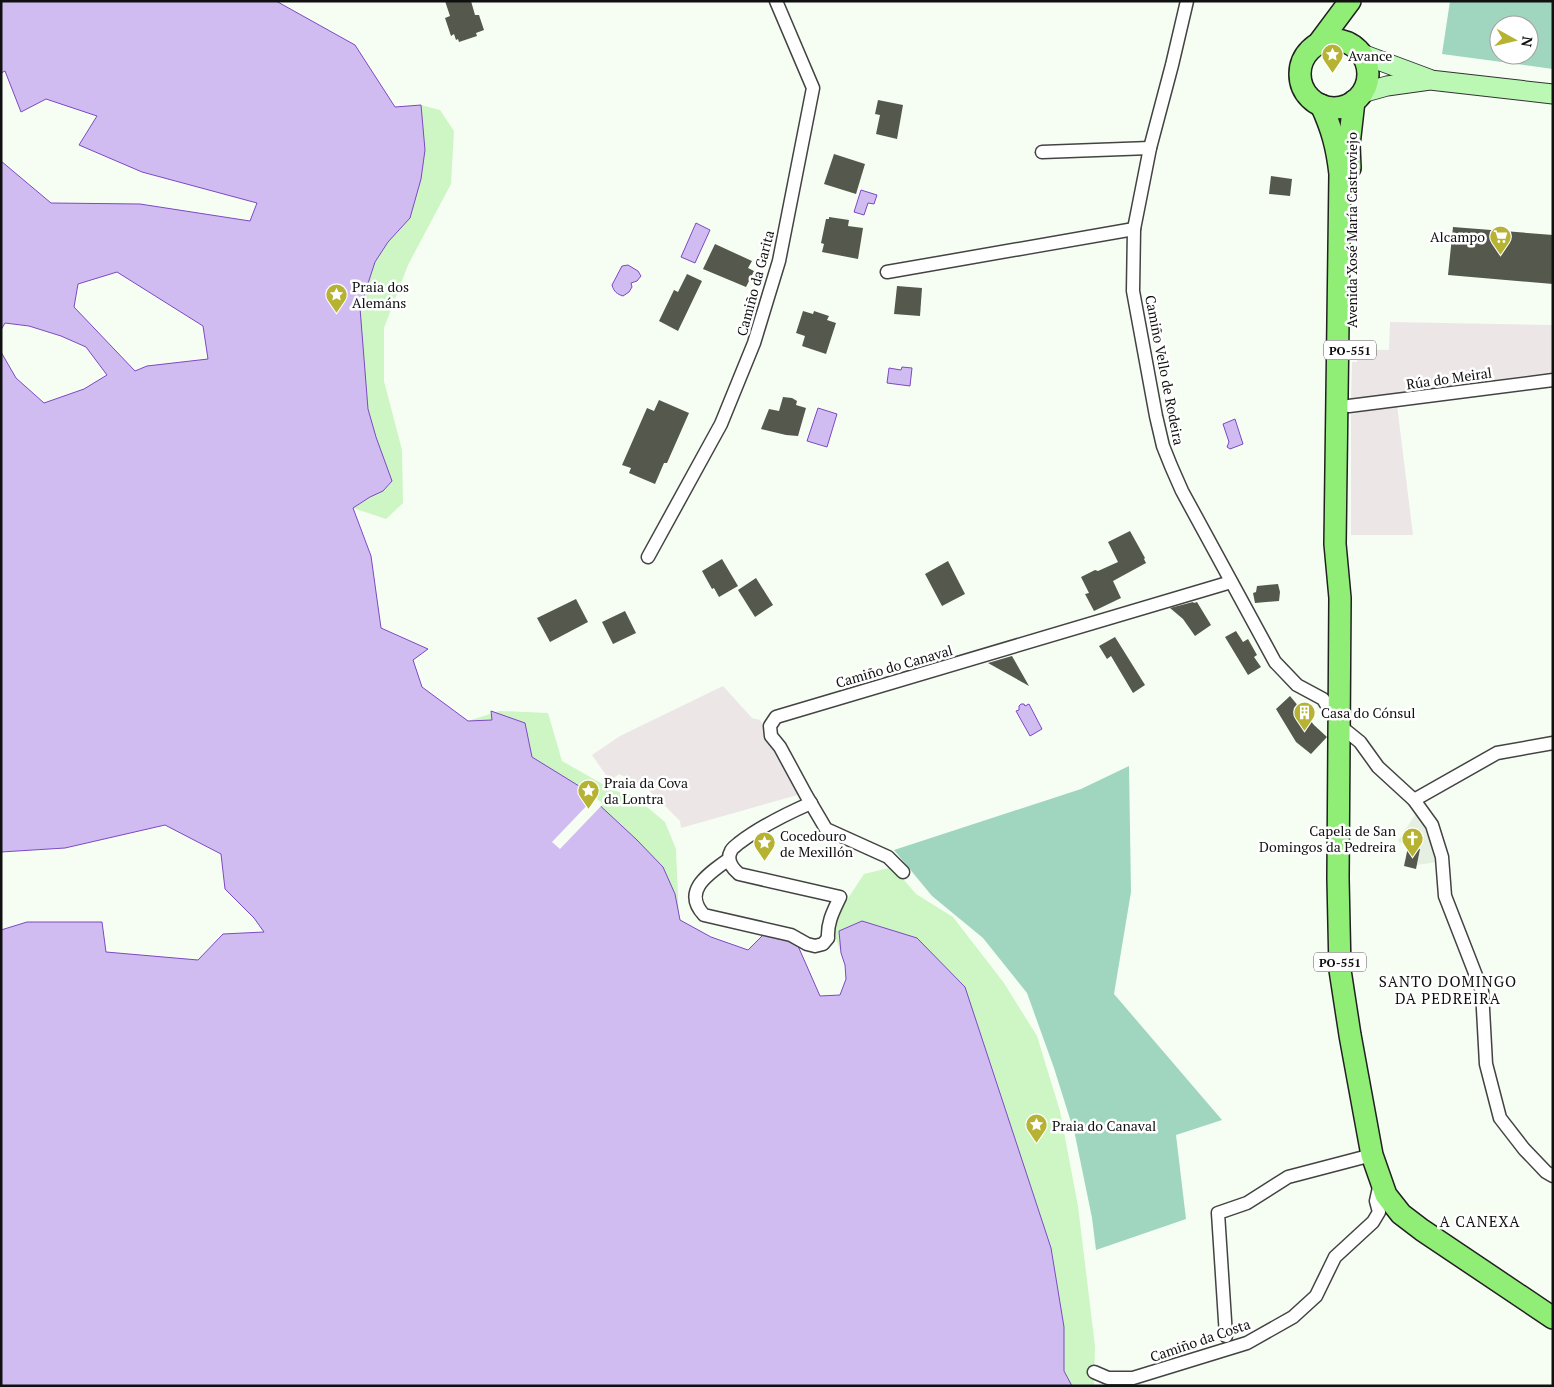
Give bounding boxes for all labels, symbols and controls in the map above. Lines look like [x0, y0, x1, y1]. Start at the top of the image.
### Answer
north arrow [1489, 15, 1539, 65]
text: N [1517, 35, 1538, 49]
place icon: Avance [1320, 43, 1344, 74]
place label: Avance [1348, 46, 1392, 65]
street label: Avenida Xosé María Castroviejo [1342, 132, 1361, 328]
supermarket icon: Alcampo [1489, 224, 1513, 255]
place label: Alcampo [1430, 227, 1485, 246]
street label: Camiño da Garita [732, 228, 778, 338]
place label: Praia dos Alemáns [352, 277, 409, 312]
place icon: Praia dos Alemáns [324, 282, 348, 313]
street label: Camiño Vello de Rodeira [1141, 293, 1189, 447]
road number: PO-551 [1324, 340, 1376, 360]
street label: Rúa do Meiral [1405, 363, 1493, 393]
street label: Camiño do Canaval [833, 640, 955, 692]
building icon: Casa do Cónsul [1293, 700, 1317, 731]
place label: Casa do Cónsul [1321, 703, 1416, 722]
place label: Praia da Cova da Lontra [604, 773, 688, 808]
place icon: Praia da Cova da Lontra [576, 778, 600, 809]
place label: Capela de San Domingos da Pedreira [1259, 821, 1397, 856]
place label: Cocedouro de Mexillón [780, 826, 854, 861]
church icon: Capela de San Domingos da Pedreira [1400, 826, 1424, 857]
place icon: Cocedouro de Mexillón [752, 831, 776, 862]
road number: PO-551 [1314, 952, 1366, 972]
district label: SANTO DOMINGO DA PEDREIRA [1379, 971, 1517, 1008]
place icon: Praia do Canaval [1024, 1113, 1048, 1144]
place label: Praia do Canaval [1052, 1116, 1156, 1135]
district label: A CANEXA [1440, 1211, 1520, 1231]
street label: Camiño da Costa [1147, 1314, 1253, 1366]

